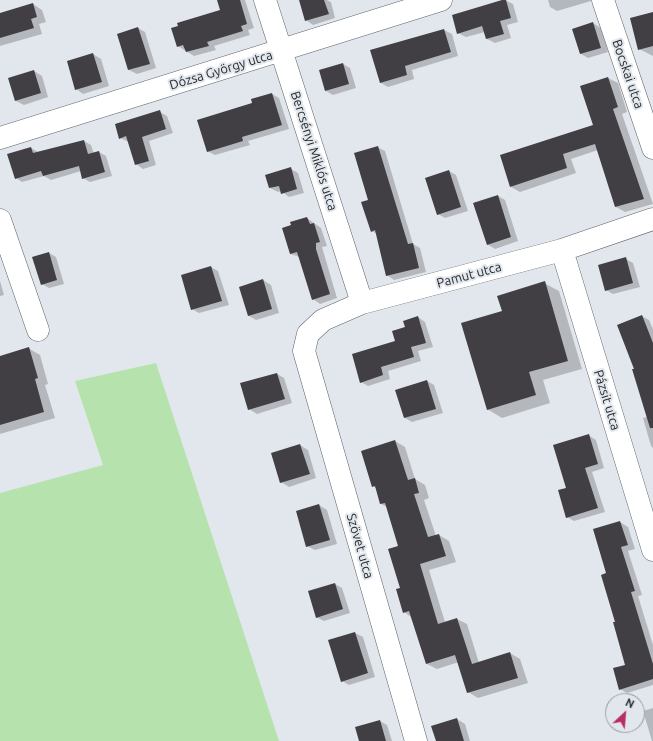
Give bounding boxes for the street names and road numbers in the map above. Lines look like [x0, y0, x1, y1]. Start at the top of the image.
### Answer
street label: Bocskai utca [609, 37, 647, 111]
street label: Dózsa György utca [167, 47, 275, 93]
street label: Bercsényi Miklós utca [287, 89, 341, 213]
street label: Pamut utca [435, 259, 503, 291]
street label: Pázsit utca [590, 368, 624, 432]
street label: Szövet utca [343, 512, 377, 580]

